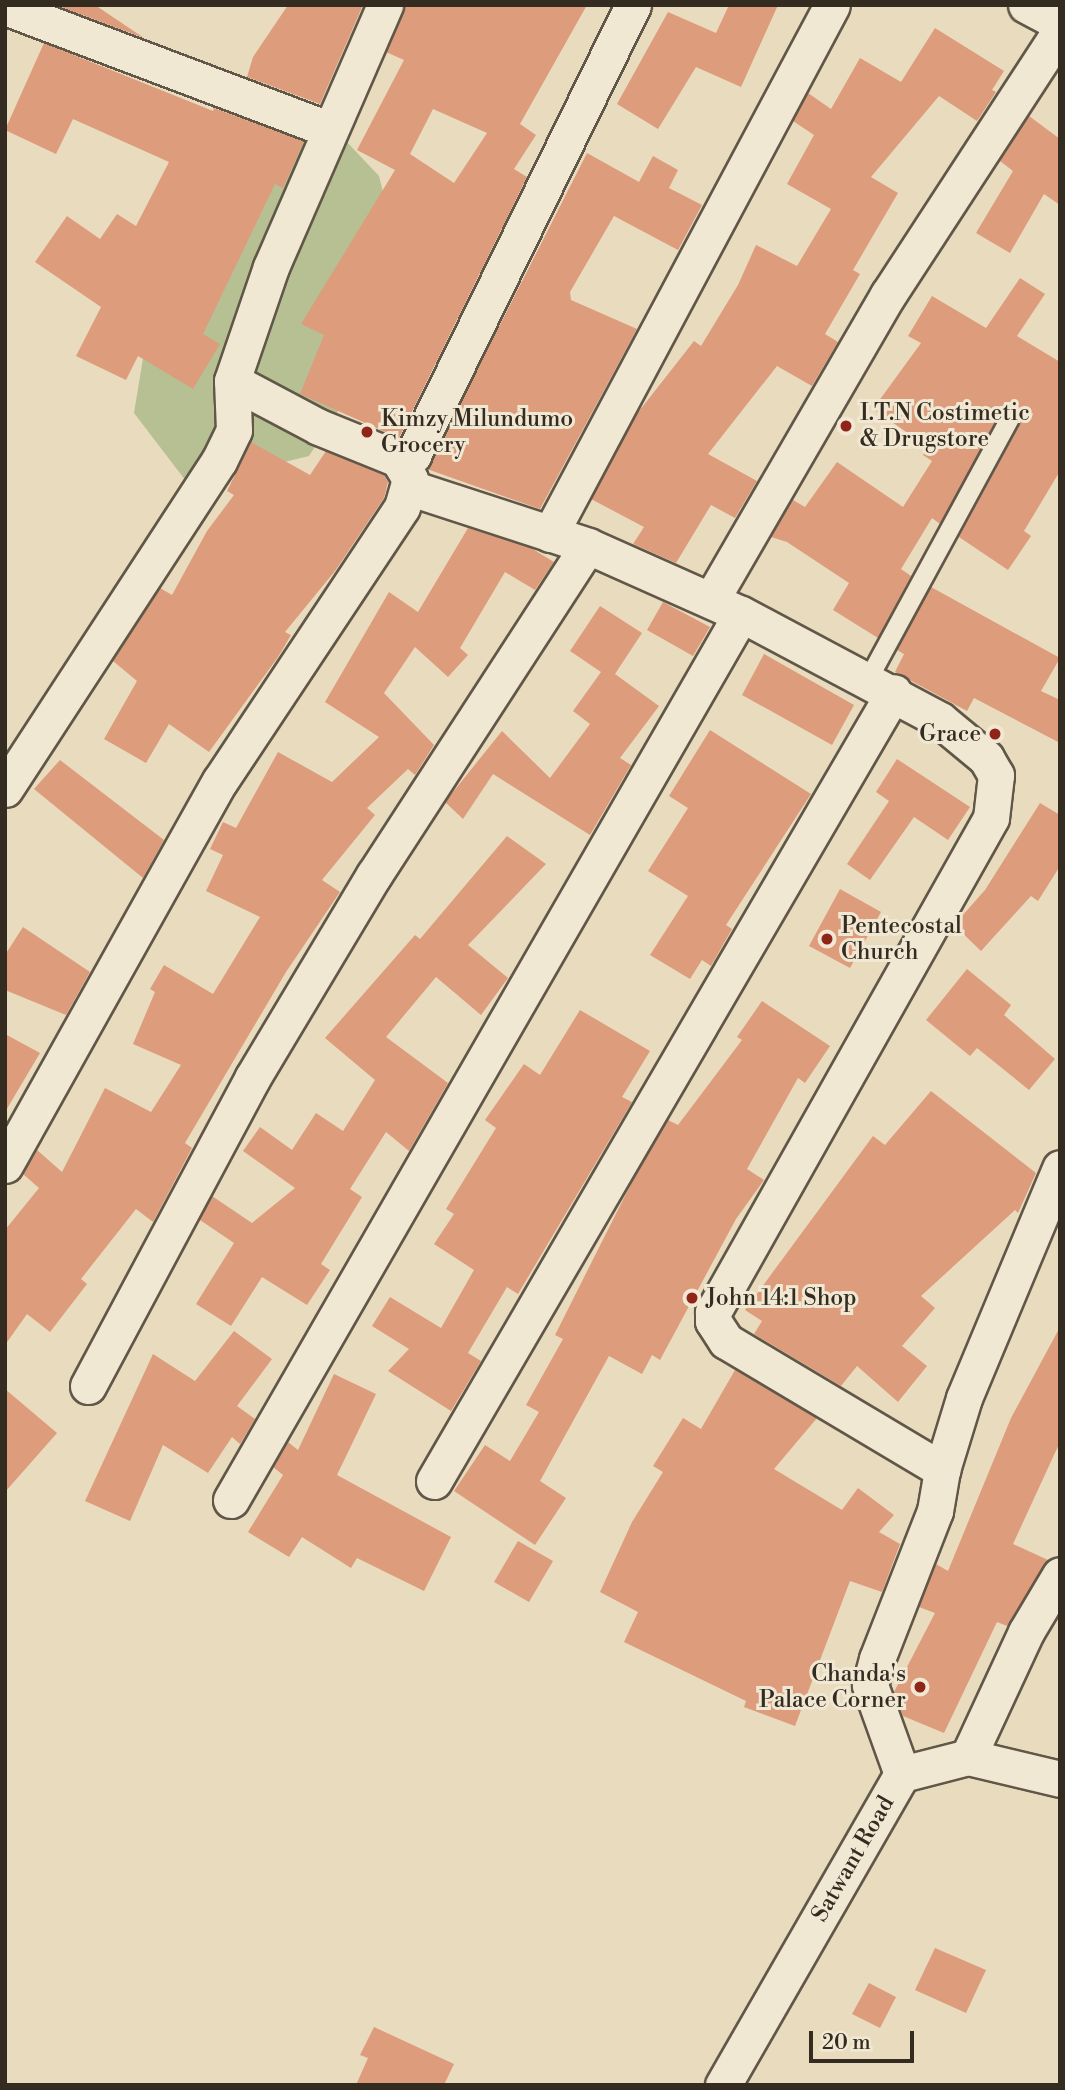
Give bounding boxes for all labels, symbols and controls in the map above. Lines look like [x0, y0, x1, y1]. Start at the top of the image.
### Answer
place label: I.T.N Costimetic & Drugstore [860, 399, 1030, 453]
place label: Kimzy Milundumo Grocery [381, 405, 573, 459]
marker: I.T.N Costimetic & Drugstore [838, 418, 854, 434]
marker: Kimzy Milundumo Grocery [359, 424, 375, 440]
place label: Grace [919, 720, 981, 748]
marker: Grace [987, 726, 1003, 742]
place label: Pentecostal Church [841, 912, 962, 966]
marker: Pentecostal Church [819, 931, 835, 947]
place label: John 14:1 Shop [706, 1284, 857, 1312]
marker: John 14:1 Shop [684, 1290, 700, 1306]
place label: Chanda's Palace Corner [759, 1660, 906, 1714]
marker: Chanda's Palace Corner [912, 1679, 928, 1695]
street label: Satwant Road [806, 1791, 900, 1927]
scale bar [813, 2016, 918, 2060]
text: 20 m [822, 2030, 871, 2056]

